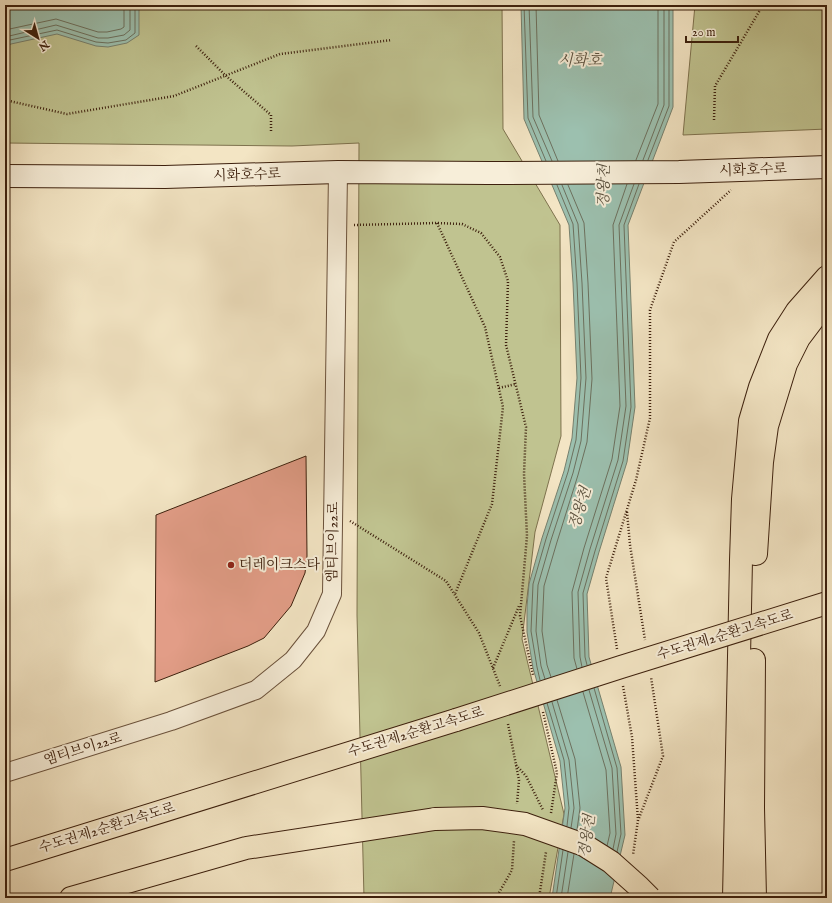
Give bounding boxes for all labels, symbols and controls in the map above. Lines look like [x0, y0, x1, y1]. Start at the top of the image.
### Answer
north arrow [18, 18, 58, 58]
scale bar [686, 18, 738, 44]
text: 20 m [692, 25, 715, 40]
text: N [35, 36, 52, 54]
water label: 시화호 [558, 51, 603, 70]
street label: 시화호수로 [719, 160, 788, 180]
water label: 정왕천 [594, 163, 614, 208]
street label: 시화호수로 [213, 165, 282, 185]
water label: 정왕천 [565, 483, 596, 532]
street label: 엠티브이22로 [323, 501, 343, 583]
place label: 더레이크스타 [239, 556, 321, 574]
marker: 더레이크스타 [226, 560, 236, 570]
street label: 수도권제2순환고속도로 [655, 606, 796, 664]
street label: 수도권제2순환고속도로 [346, 703, 487, 761]
street label: 엠티브이22로 [42, 728, 125, 769]
street label: 수도권제2순환고속도로 [37, 799, 178, 857]
water label: 정왕천 [575, 812, 600, 859]

